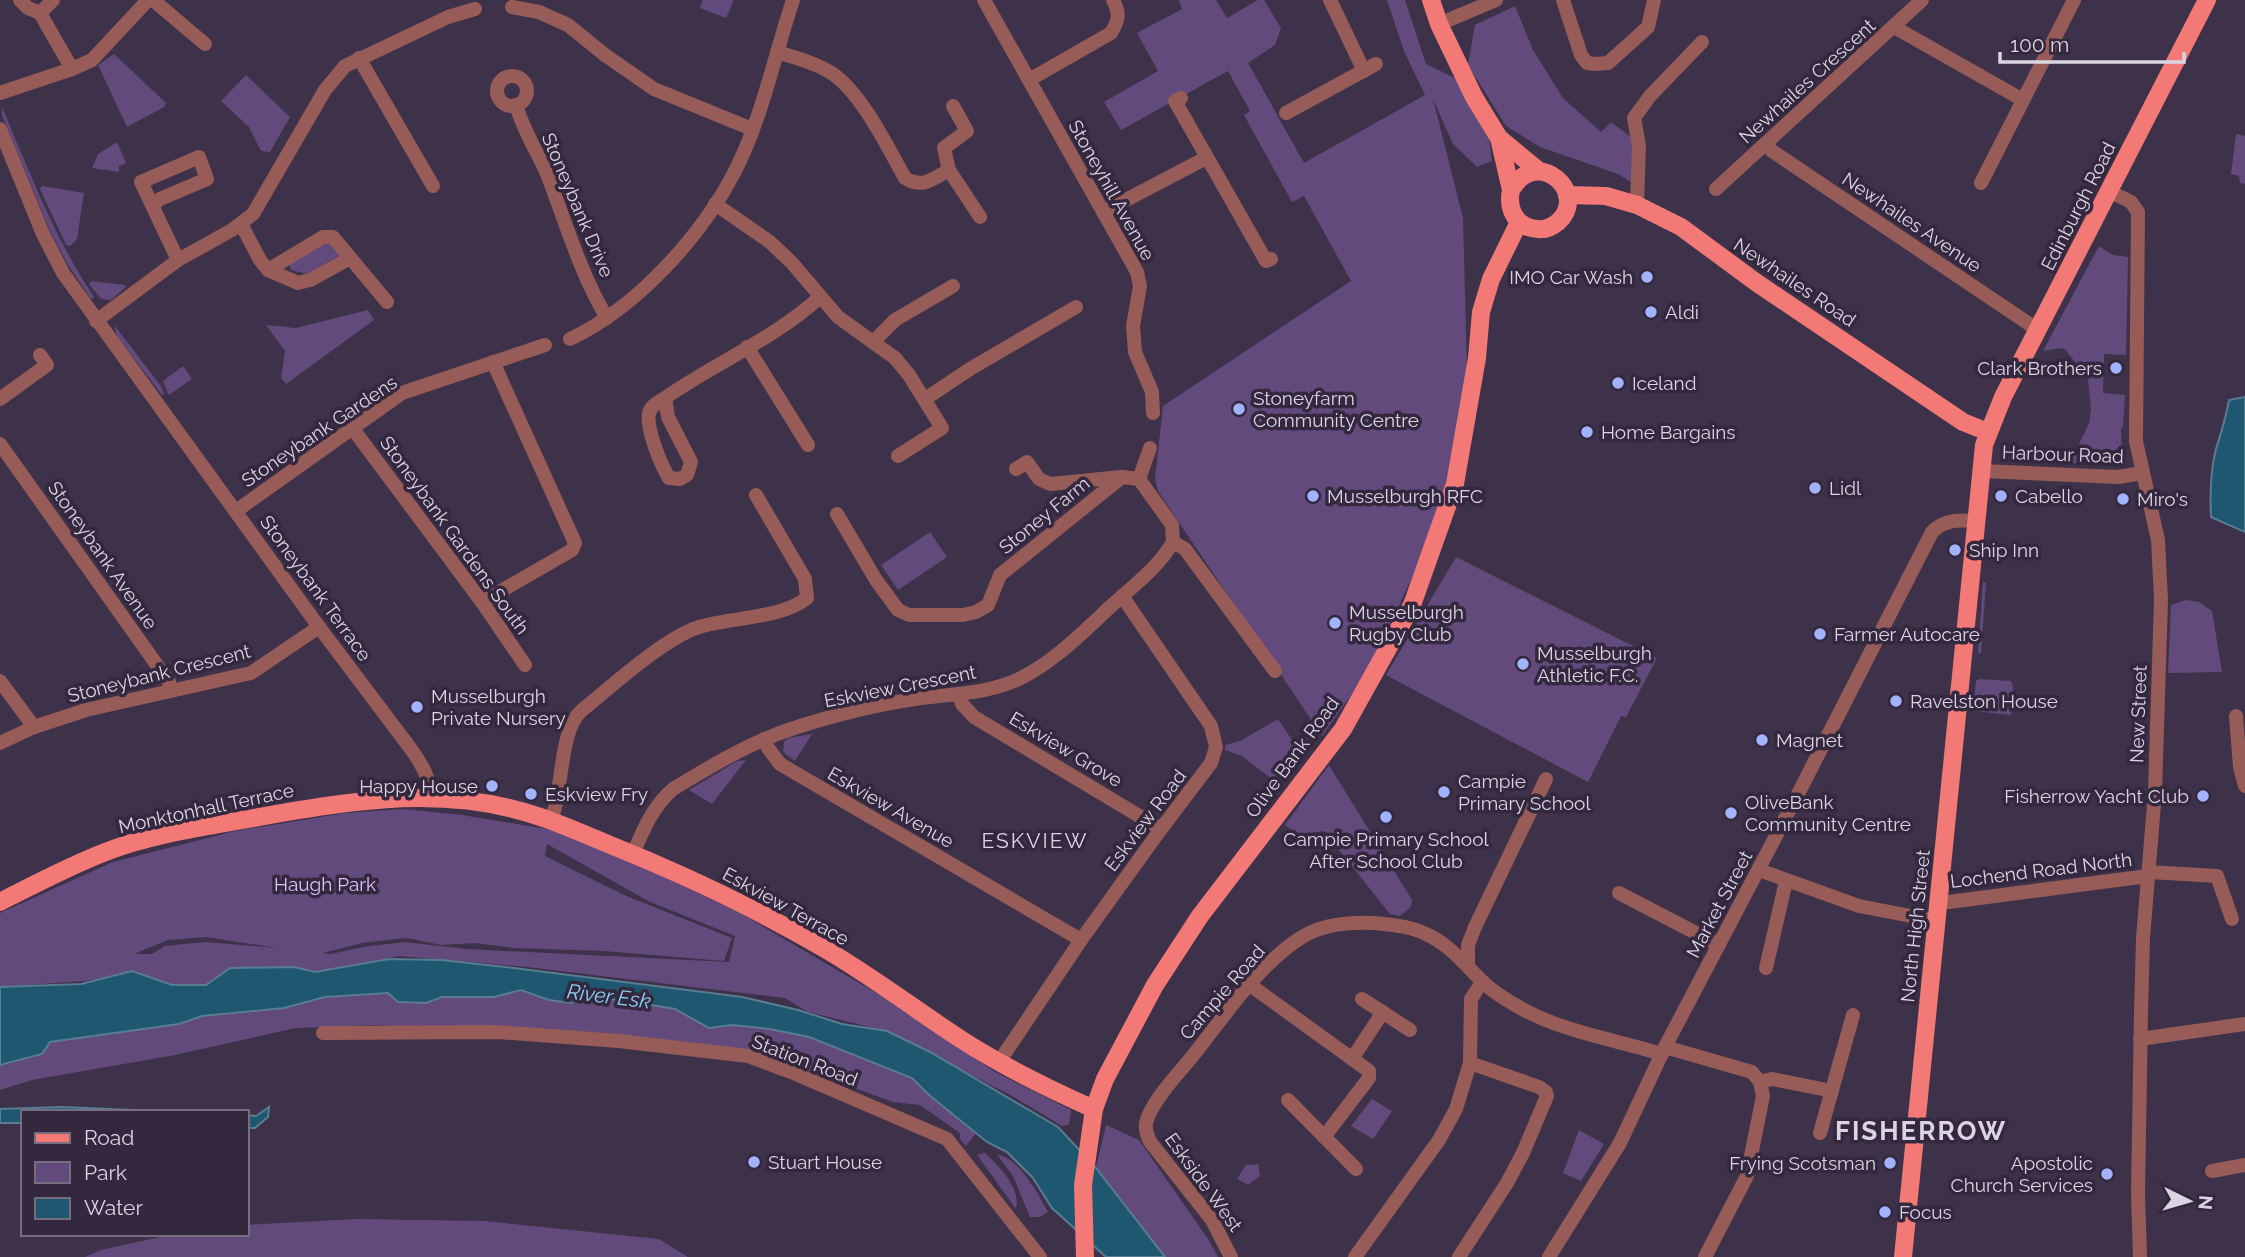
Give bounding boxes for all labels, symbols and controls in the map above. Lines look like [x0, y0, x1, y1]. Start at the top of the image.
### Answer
street label: Newhailes Crescent [1734, 14, 1880, 148]
scale bar [2000, 21, 2184, 65]
text: 100 m [2010, 32, 2069, 57]
street label: Stoneyhill Avenue [1064, 116, 1160, 264]
street label: Stoneybank Drive [538, 130, 618, 280]
street label: Edinburgh Road [2036, 138, 2120, 274]
street label: Newhailes Avenue [1838, 167, 1986, 277]
street label: Newhailes Road [1730, 233, 1860, 331]
place label: IMO Car Wash [1509, 266, 1633, 288]
marker: IMO Car Wash [1639, 269, 1655, 285]
place label: Aldi [1665, 301, 1699, 323]
marker: Aldi [1643, 304, 1659, 320]
place label: Clark Brothers [1977, 357, 2102, 379]
marker: Clark Brothers [2108, 360, 2124, 376]
street label: Stoneybank Gardens [237, 371, 401, 491]
place label: Iceland [1632, 372, 1696, 394]
marker: Iceland [1610, 375, 1626, 391]
place label: Stoneyfarm Community Centre [1253, 387, 1419, 431]
marker: Stoneyfarm Community Centre [1231, 401, 1247, 417]
place label: Home Bargains [1601, 421, 1736, 443]
marker: Home Bargains [1579, 424, 1595, 440]
street label: Stoneybank Gardens South [376, 432, 534, 638]
street label: Harbour Road [2002, 441, 2124, 467]
street label: Stoney Farm [994, 472, 1094, 558]
street label: Stoneybank Avenue [44, 477, 162, 633]
place label: Lidl [1829, 477, 1862, 499]
marker: Lidl [1807, 480, 1823, 496]
place label: Musselburgh RFC [1327, 485, 1483, 507]
place label: Cabello [2015, 485, 2083, 507]
marker: Musselburgh RFC [1305, 488, 1321, 504]
marker: Cabello [1993, 488, 2009, 504]
place label: Miro's [2137, 488, 2188, 510]
marker: Miro's [2115, 491, 2131, 507]
street label: Stoneybank Terrace [256, 511, 376, 665]
place label: Ship Inn [1969, 539, 2039, 561]
marker: Ship Inn [1947, 542, 1963, 558]
place label: Musselburgh Rugby Club [1349, 601, 1464, 645]
marker: Musselburgh Rugby Club [1327, 615, 1343, 631]
place label: Farmer Autocare [1834, 623, 1980, 645]
marker: Farmer Autocare [1812, 626, 1828, 642]
street label: Stoneybank Crescent [65, 639, 253, 706]
place label: Musselburgh Athletic F.C. [1537, 642, 1652, 686]
marker: Musselburgh Athletic F.C. [1515, 656, 1531, 672]
street label: Eskview Crescent [822, 660, 978, 712]
street label: New Street [2125, 664, 2151, 763]
place label: Musselburgh Private Nursery [431, 685, 566, 729]
place label: Ravelston House [1910, 690, 2058, 712]
street label: Olive Bank Road [1241, 692, 1343, 822]
marker: Ravelston House [1888, 693, 1904, 709]
marker: Musselburgh Private Nursery [409, 699, 425, 715]
street label: Eskview Grove [1006, 707, 1126, 791]
place label: Magnet [1776, 729, 1844, 751]
marker: Magnet [1754, 732, 1770, 748]
street label: Eskview Avenue [824, 762, 958, 852]
street label: Eskview Road [1100, 765, 1190, 875]
place label: Campie Primary School [1458, 770, 1591, 814]
place label: Happy House [359, 775, 478, 797]
marker: Happy House [484, 778, 500, 794]
street label: Monktonhall Terrace [116, 779, 296, 837]
place label: Eskview Fry [545, 783, 648, 805]
marker: Campie Primary School [1436, 784, 1452, 800]
place label: Fisherrow Yacht Club [2004, 785, 2189, 807]
marker: Eskview Fry [523, 786, 539, 802]
marker: Fisherrow Yacht Club [2195, 788, 2211, 804]
place label: OliveBank Community Centre [1745, 791, 1911, 835]
marker: OliveBank Community Centre [1723, 805, 1739, 821]
marker: Campie Primary School After School Club [1378, 809, 1394, 825]
district label: ESKVIEW [981, 828, 1089, 853]
place label: Campie Primary School After School Club [1283, 828, 1489, 872]
street label: Market Street [1682, 846, 1757, 961]
street label: North High Street [1896, 848, 1934, 1003]
street label: Lochend Road North [1949, 848, 2133, 892]
street label: Eskview Terrace [719, 862, 853, 950]
park label: Haugh Park [274, 873, 376, 895]
street label: Campie Road [1175, 940, 1269, 1044]
water label: River Esk [566, 978, 652, 1014]
street label: Station Road [749, 1030, 861, 1090]
legend [21, 1110, 248, 1236]
district label: FISHERROW [1835, 1116, 2007, 1146]
text: Road [84, 1125, 134, 1150]
street label: Eskside West [1161, 1128, 1248, 1236]
place label: Stuart House [768, 1151, 882, 1173]
place label: Frying Scotsman [1729, 1152, 1876, 1174]
place label: Apostolic Church Services [1951, 1152, 2093, 1196]
marker: Stuart House [746, 1154, 762, 1170]
marker: Frying Scotsman [1882, 1155, 1898, 1171]
text: Park [84, 1160, 127, 1185]
marker: Apostolic Church Services [2099, 1166, 2115, 1182]
north arrow [2154, 1166, 2224, 1236]
text: N [2194, 1194, 2218, 1211]
text: Water [84, 1195, 143, 1220]
place label: Focus [1899, 1201, 1952, 1223]
marker: Focus [1877, 1204, 1893, 1220]

